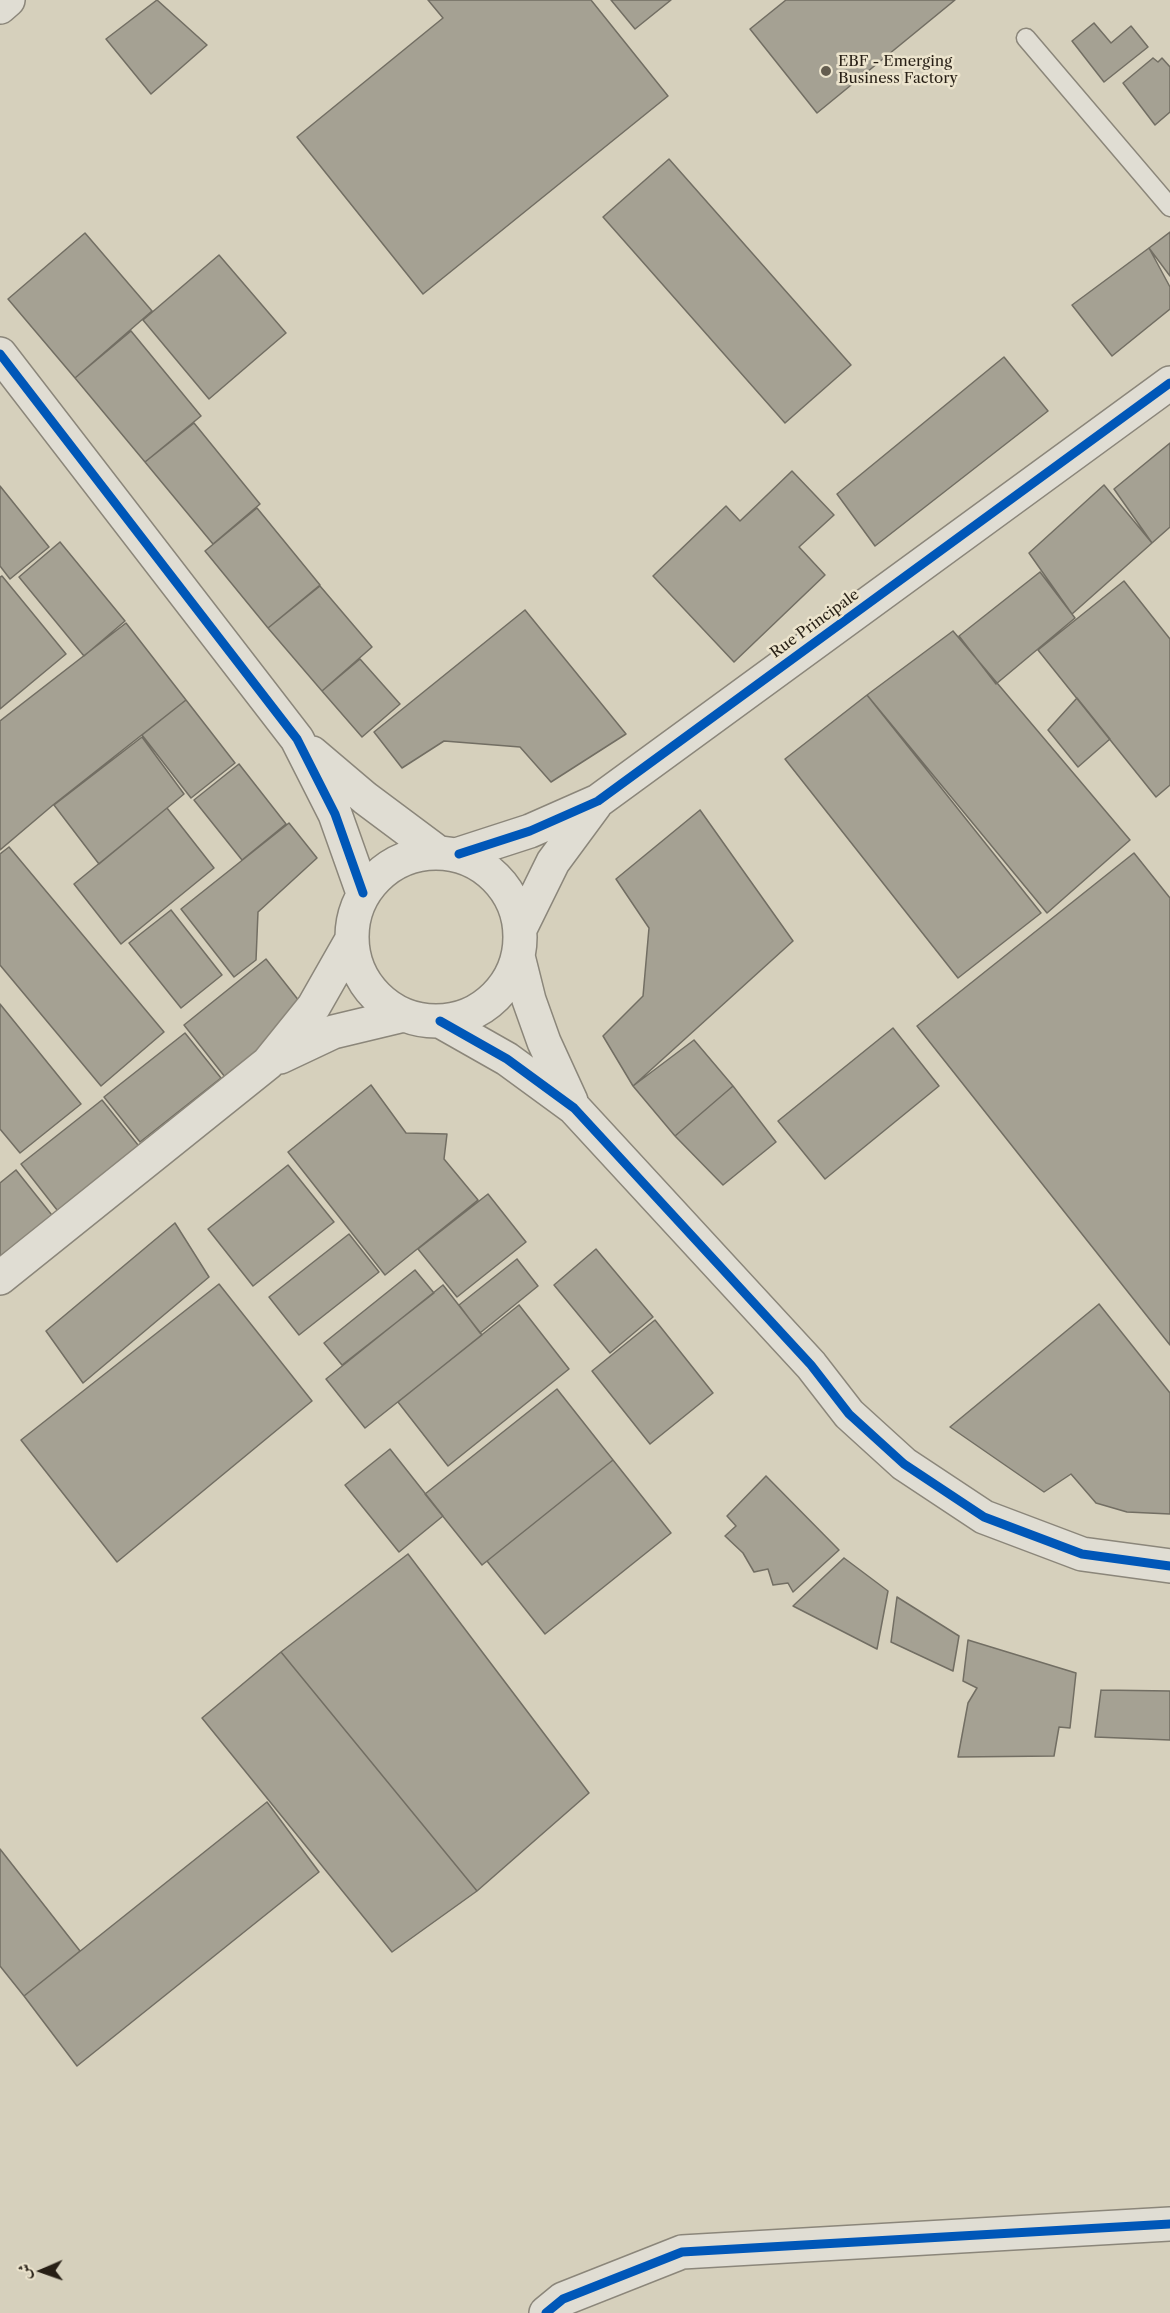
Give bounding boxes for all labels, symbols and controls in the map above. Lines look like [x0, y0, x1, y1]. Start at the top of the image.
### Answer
place label: EBF - Emerging Business Factory [838, 53, 958, 88]
marker: EBF - Emerging Business Factory [819, 64, 833, 78]
street label: Rue Principale [767, 586, 863, 662]
north arrow [12, 2241, 72, 2301]
text: ش [14, 2263, 34, 2280]

